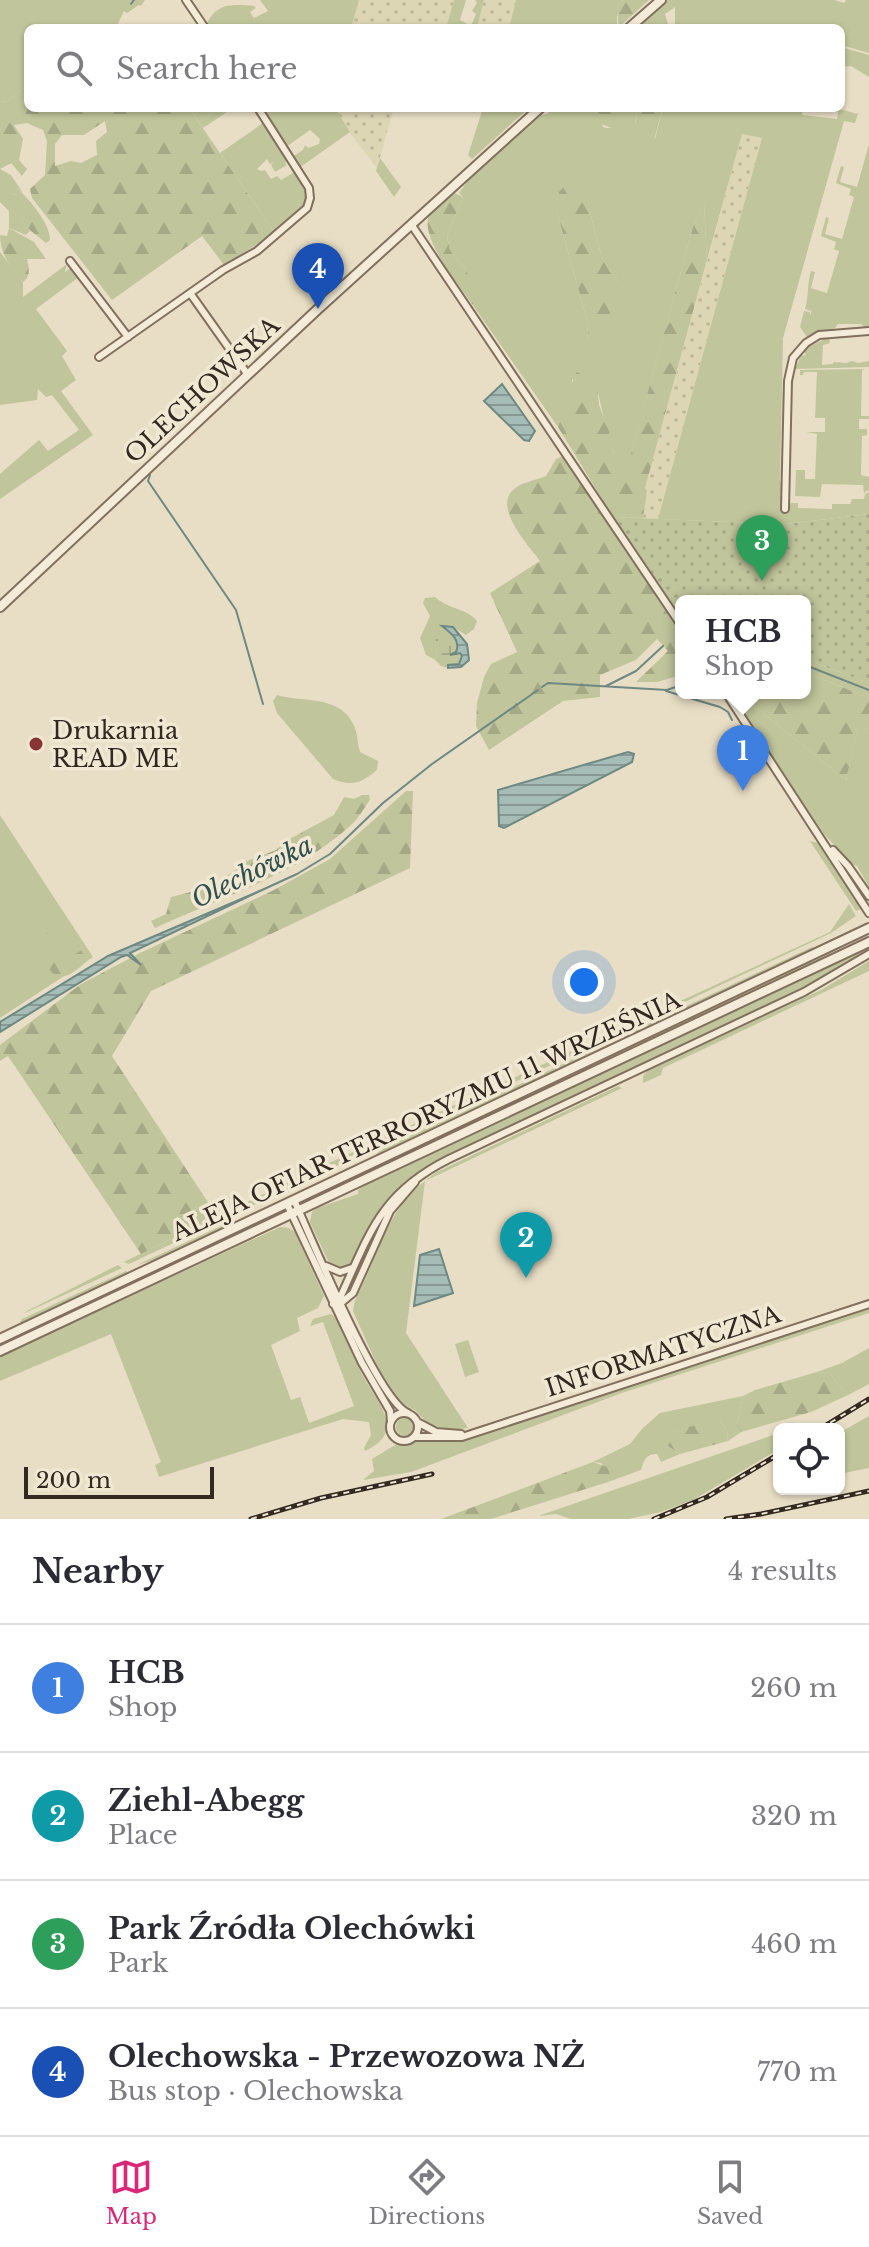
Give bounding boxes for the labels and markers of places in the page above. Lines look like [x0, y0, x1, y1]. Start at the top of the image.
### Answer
pin: 4 [292, 243, 344, 309]
pin: 3 [736, 515, 788, 581]
place label: Drukarnia READ ME [52, 716, 179, 773]
pin: 1 [717, 725, 769, 791]
marker: Drukarnia READ ME [27, 735, 45, 753]
pin: 2 [500, 1212, 552, 1278]

